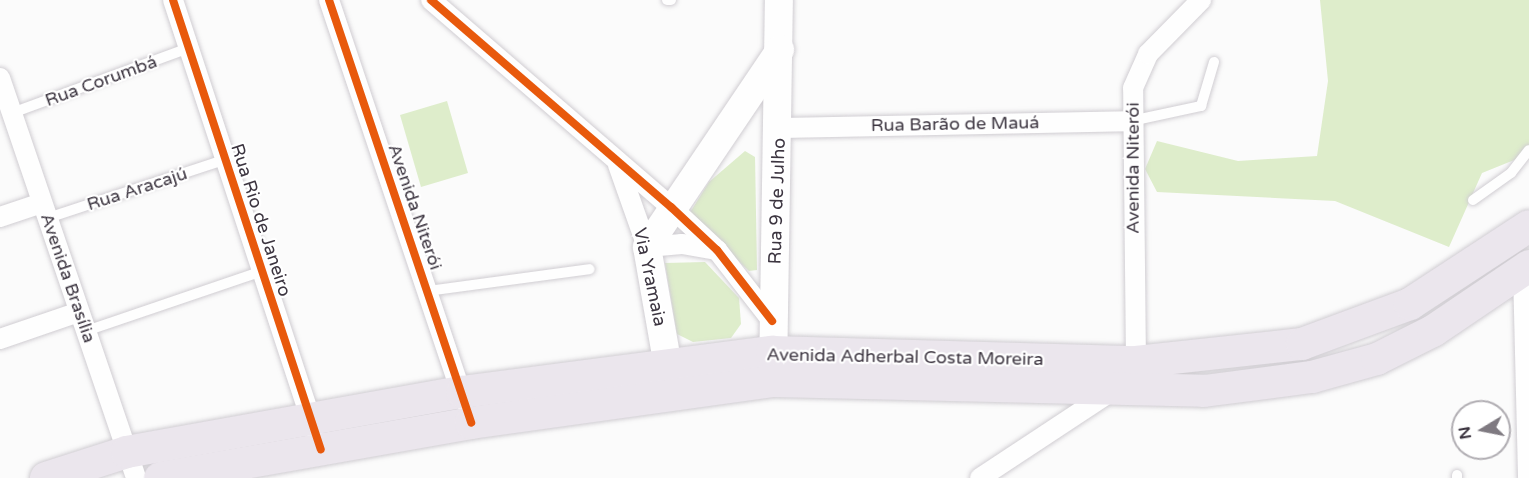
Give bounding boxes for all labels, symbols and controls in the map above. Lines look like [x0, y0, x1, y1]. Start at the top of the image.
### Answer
street label: Rua Corumbá [42, 51, 160, 111]
street label: Avenida Niterói [1122, 102, 1144, 234]
street label: Rua Barão de Mauá [871, 112, 1039, 136]
street label: Rua 9 de Julho [764, 137, 790, 265]
street label: Rua Rio de Janeiro [226, 141, 296, 299]
street label: Avenida Niterói [383, 141, 447, 273]
street label: Rua Aracajú [84, 163, 190, 215]
street label: Avenida Brasília [36, 210, 100, 346]
street label: Via Yramaia [629, 226, 671, 328]
street label: Avenida Adherbal Costa Moreira [766, 344, 1044, 370]
north arrow [1451, 400, 1511, 460]
text: N [1454, 425, 1476, 441]

